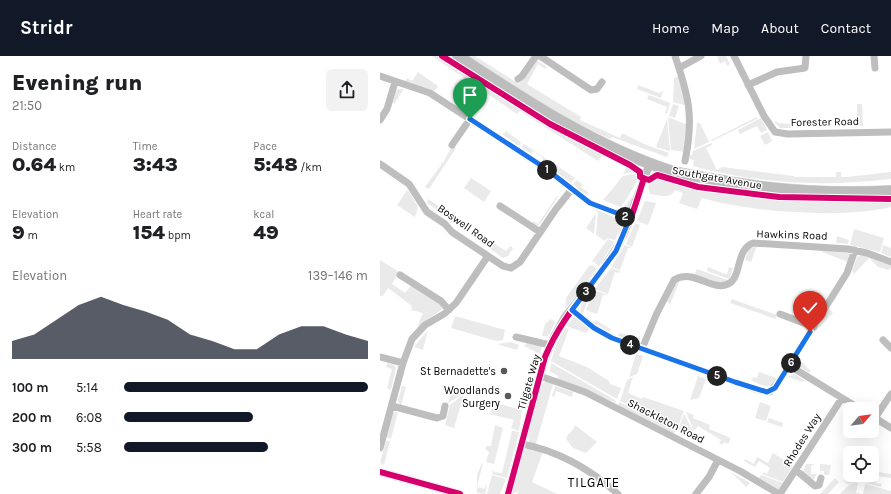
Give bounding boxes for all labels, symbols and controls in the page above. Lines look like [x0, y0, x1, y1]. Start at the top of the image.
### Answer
text: Stridr [20, 17, 72, 39]
text: Home [652, 20, 689, 37]
text: Map [711, 20, 739, 37]
text: About [761, 20, 799, 37]
text: Contact [821, 20, 871, 37]
button: share [326, 69, 368, 111]
text: Evening run [12, 70, 142, 96]
pin [453, 78, 487, 119]
icon: arrive [459, 84, 481, 106]
text: 21:50 [12, 98, 42, 113]
street label: Forester Road [791, 115, 859, 129]
text: Distance [12, 140, 56, 153]
text: Time [133, 140, 157, 153]
text: Pace [253, 140, 277, 153]
text: 0.64 [12, 153, 56, 176]
text: 3:43 [133, 153, 178, 176]
text: 5:48 [253, 153, 298, 176]
pin: 1 [537, 160, 557, 180]
text: km [56, 161, 75, 174]
text: /km [298, 161, 322, 174]
text: 1 [545, 163, 549, 176]
street label: Southgate Avenue [671, 164, 763, 192]
street label: Boswell Road [435, 202, 497, 250]
pin: 2 [615, 207, 635, 227]
text: Elevation [12, 208, 59, 221]
text: Heart rate [133, 208, 182, 221]
text: kcal [253, 208, 274, 221]
text: 2 [622, 210, 628, 223]
text: 9 [12, 221, 25, 244]
text: 154 [133, 221, 165, 244]
text: 49 [253, 221, 279, 244]
street label: Hawkins Road [756, 227, 828, 243]
text: m [25, 229, 38, 242]
text: bpm [165, 229, 191, 242]
text: Elevation [12, 268, 67, 283]
text: 139–146 m [308, 268, 368, 283]
pin: 3 [576, 282, 596, 302]
text: 3 [583, 285, 589, 298]
pin [793, 291, 827, 332]
icon: check [799, 297, 821, 319]
pin: 4 [620, 335, 640, 355]
text: 4 [627, 338, 633, 351]
street label: Tilgate Way [515, 353, 543, 411]
pin: 6 [781, 353, 801, 373]
text: 6 [788, 356, 794, 369]
place label: St Bernadette's [420, 365, 496, 378]
marker: St Bernadette's [499, 366, 509, 376]
pin: 5 [707, 366, 727, 386]
text: 5 [714, 369, 720, 382]
text: 100 m [12, 380, 49, 395]
text: 5:14 [76, 380, 98, 395]
place label: Woodlands Surgery [444, 384, 500, 410]
marker: Woodlands Surgery [503, 391, 513, 401]
street label: Shackleton Road [625, 396, 707, 446]
north arrow [843, 402, 879, 438]
map controls [843, 402, 879, 482]
text: 200 m [12, 410, 52, 425]
text: 6:08 [76, 410, 102, 425]
street label: Rhodes Way [780, 411, 824, 469]
text: 300 m [12, 440, 52, 455]
text: 5:58 [76, 440, 102, 455]
button: locate [843, 446, 879, 482]
district label: TILGATE [568, 475, 620, 490]

